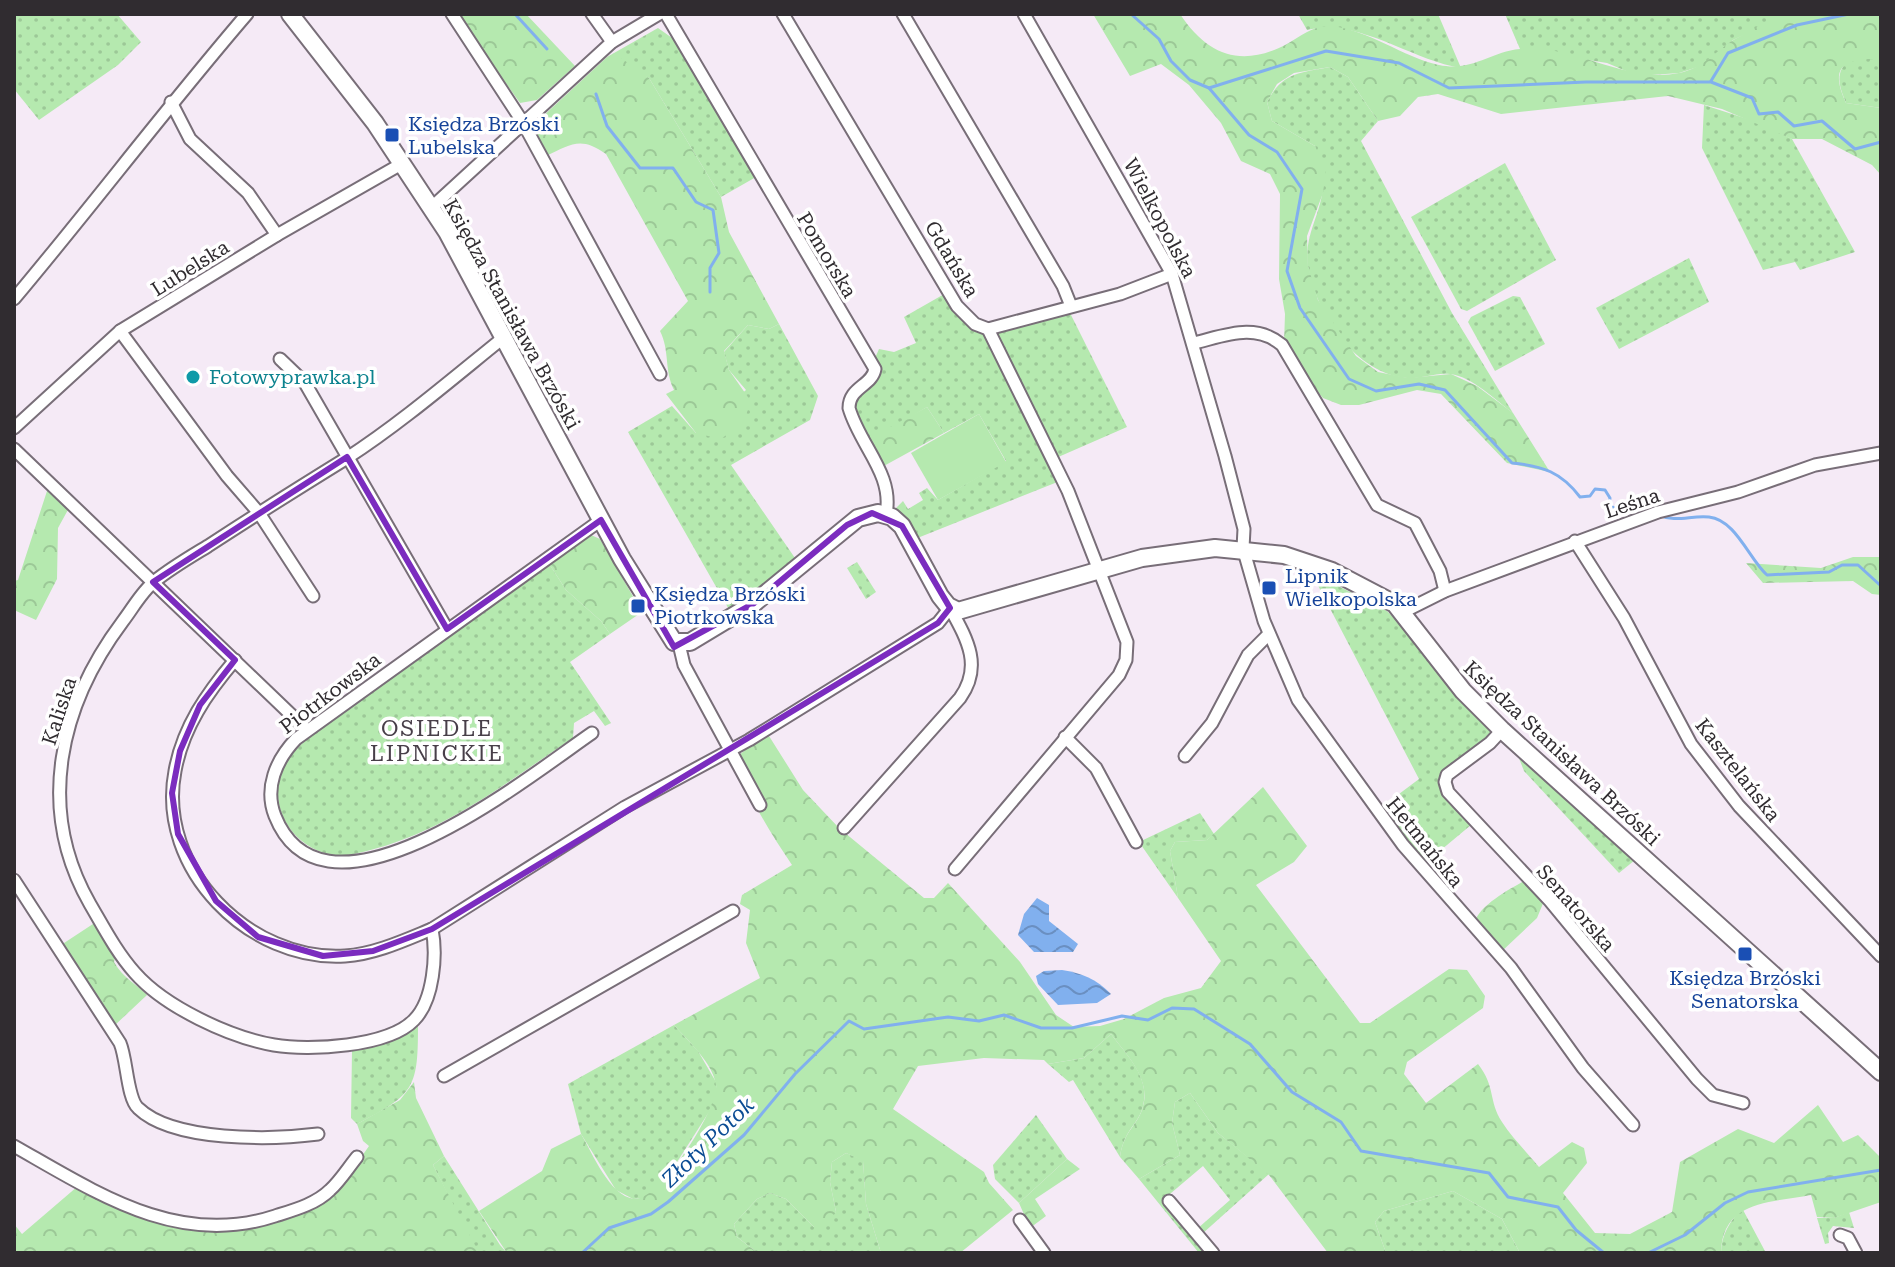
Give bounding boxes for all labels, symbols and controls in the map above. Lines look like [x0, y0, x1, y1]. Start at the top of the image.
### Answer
place label: Księdza Brzóski Lubelska [408, 112, 560, 159]
marker: Księdza Brzóski Lubelska [383, 126, 401, 144]
street label: Wielkopolska [1118, 154, 1202, 282]
street label: Księdza Stanisława Brzóski [438, 195, 586, 433]
street label: Pomorska [792, 208, 862, 302]
street label: Gdańska [920, 216, 984, 302]
street label: Lubelska [147, 235, 233, 301]
place label: Fotowyprawka.pl [209, 365, 375, 389]
marker: Fotowyprawka.pl [184, 368, 202, 386]
street label: Leśna [1601, 483, 1663, 523]
place label: Lipnik Wielkopolska [1285, 564, 1417, 611]
marker: Lipnik Wielkopolska [1260, 579, 1278, 597]
place label: Księdza Brzóski Piotrkowska [654, 582, 806, 629]
marker: Księdza Brzóski Piotrkowska [629, 597, 647, 615]
street label: Piotrkowska [275, 647, 385, 739]
street label: Księdza Stanisława Brzóski [1459, 656, 1665, 850]
street label: Kaliska [37, 674, 81, 748]
street label: Kasztelańska [1690, 714, 1786, 826]
district label: OSIEDLE LIPNICKIE [370, 716, 504, 766]
street label: Hetmańska [1381, 792, 1469, 892]
street label: Senatorska [1532, 860, 1620, 957]
marker: Księdza Brzóski Senatorska [1736, 945, 1754, 963]
place label: Księdza Brzóski Senatorska [1669, 966, 1821, 1013]
water label: Złoty Potok [656, 1092, 759, 1193]

